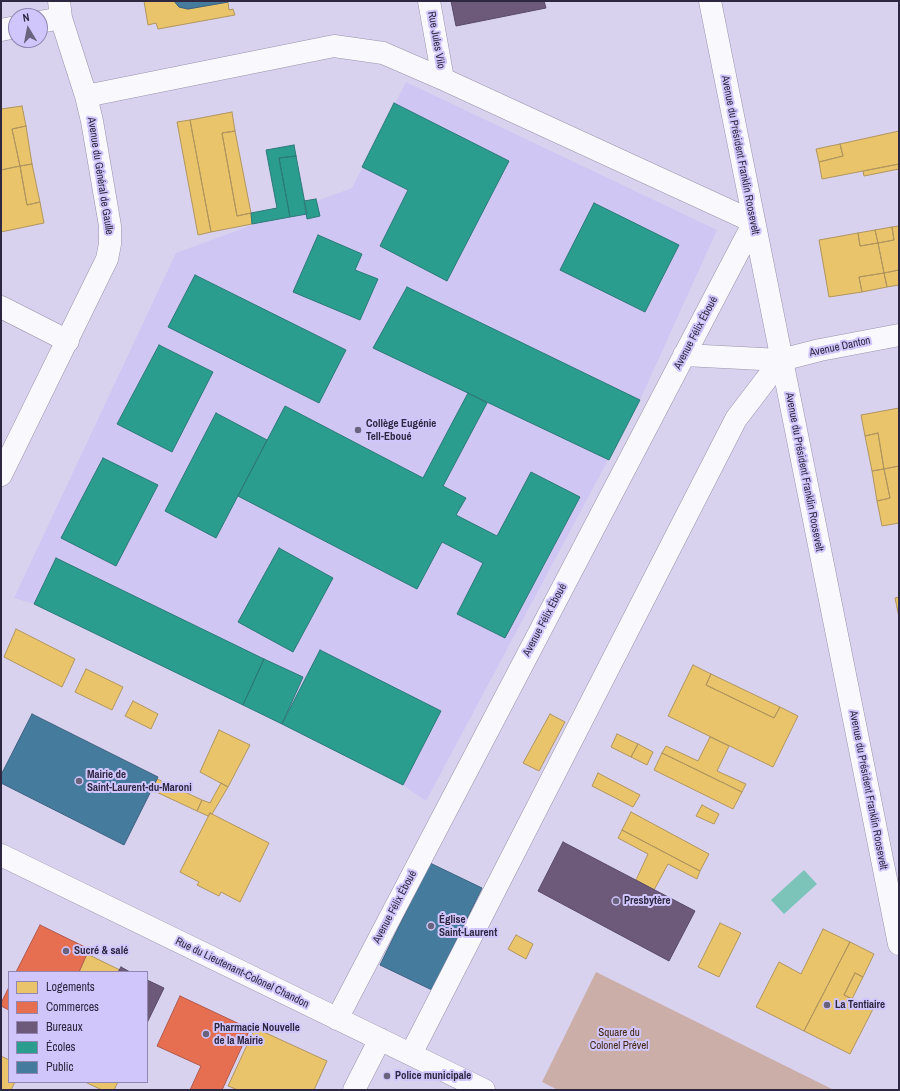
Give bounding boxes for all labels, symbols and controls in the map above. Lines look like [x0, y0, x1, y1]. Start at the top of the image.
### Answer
north arrow [8, 8, 48, 48]
text: N [22, 10, 31, 25]
street label: Rue Jules Vilo [424, 10, 448, 70]
street label: Avenue du Président Franklin Roosevelt [718, 74, 762, 236]
street label: Avenue du Général de Gaulle [84, 116, 116, 236]
street label: Avenue Félix Éboué [671, 294, 721, 372]
street label: Avenue Danton [808, 334, 872, 360]
street label: Avenue du Président Franklin Roosevelt [782, 391, 826, 553]
place label: Collège Eugénie Tell-Eboué [366, 417, 436, 443]
marker: Collège Eugénie Tell-Eboué [353, 425, 363, 435]
street label: Avenue Félix Éboué [520, 581, 570, 659]
street label: Avenue du Président Franklin Roosevelt [846, 709, 890, 871]
place label: Mairie de Saint-Laurent-du-Maroni [87, 768, 192, 794]
marker: Mairie de Saint-Laurent-du-Maroni [74, 776, 84, 786]
street label: Avenue Félix Éboué [370, 868, 420, 946]
place label: Presbytère [624, 894, 671, 908]
marker: Presbytère [611, 896, 621, 906]
place label: Église Saint-Laurent [439, 913, 497, 939]
marker: Église Saint-Laurent [426, 921, 436, 931]
street label: Rue du Lieutenant-Colonel Chandon [173, 935, 311, 1011]
place label: Sucré & salé [74, 944, 128, 958]
marker: Sucré & salé [61, 946, 71, 956]
legend [8, 971, 148, 1083]
text: Logements [46, 979, 95, 995]
place label: La Tentiaire [835, 998, 885, 1012]
text: Commerces [46, 999, 99, 1015]
marker: La Tentiaire [822, 1000, 832, 1010]
text: Bureaux [46, 1019, 83, 1035]
place label: Pharmacie Nouvelle de la Mairie [214, 1021, 300, 1047]
park label: Square du Colonel Prével [590, 1026, 648, 1052]
marker: Pharmacie Nouvelle de la Mairie [201, 1029, 211, 1039]
text: Écoles [46, 1039, 76, 1055]
text: Public [46, 1059, 73, 1075]
place label: Police municipale [395, 1069, 471, 1083]
marker: Police municipale [382, 1071, 392, 1081]

